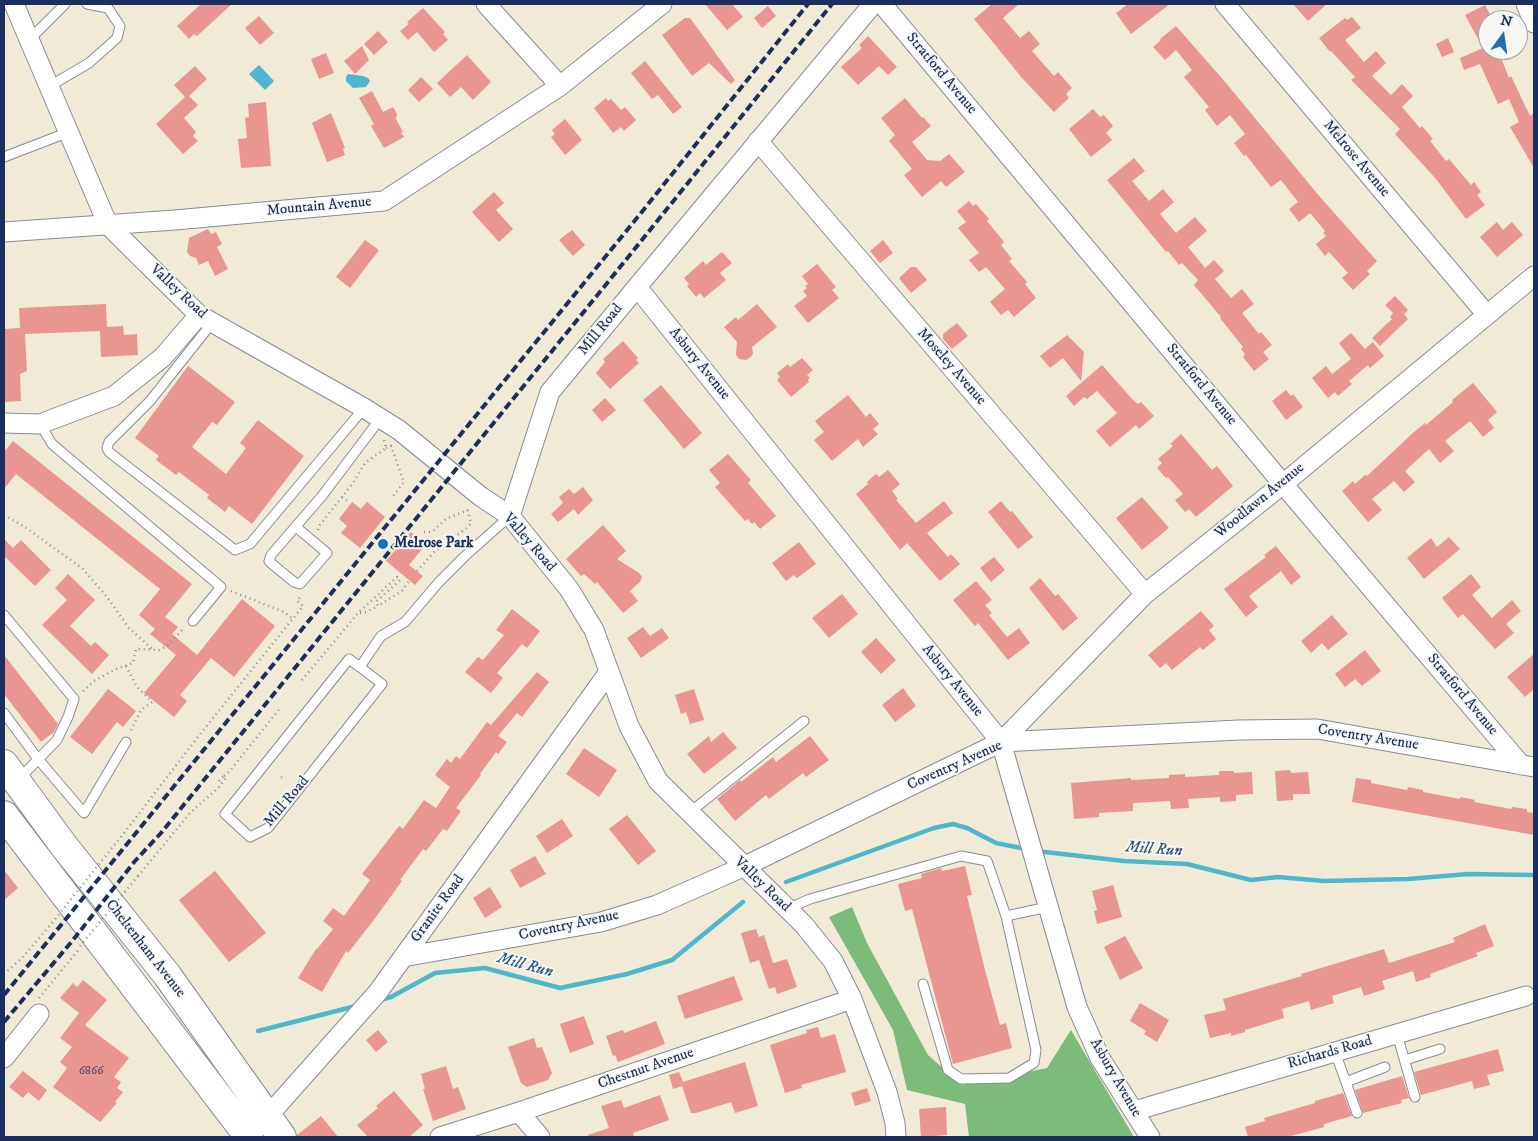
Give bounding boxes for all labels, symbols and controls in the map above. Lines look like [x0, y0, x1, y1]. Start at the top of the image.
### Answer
north arrow [1478, 10, 1528, 60]
text: N [1499, 11, 1514, 32]
street label: Stratford Avenue [902, 30, 980, 118]
street label: Melrose Avenue [1319, 117, 1393, 201]
street label: Mountain Avenue [266, 193, 372, 221]
street label: Valley Road [146, 261, 210, 323]
street label: Mill Road [575, 301, 627, 359]
street label: Asbury Avenue [664, 324, 734, 404]
street label: Moseley Avenue [913, 325, 989, 409]
street label: Stratford Avenue [1162, 341, 1240, 429]
street label: Woodlawn Avenue [1212, 459, 1308, 543]
street label: Valley Road [499, 510, 559, 576]
place label: Melrose Park [394, 535, 474, 553]
marker: Melrose Park [376, 537, 390, 551]
street label: Asbury Avenue [917, 641, 987, 721]
street label: Stratford Avenue [1423, 651, 1501, 739]
street label: Coventry Avenue [1316, 721, 1420, 755]
street label: Coventry Avenue [905, 737, 1005, 795]
street label: Mill Road [261, 773, 313, 831]
water label: Mill Run [1125, 838, 1183, 862]
street label: Valley Road [730, 854, 794, 916]
street label: Granite Road [407, 872, 469, 946]
street label: Cheltenham Avenue [101, 896, 189, 1002]
street label: Coventry Avenue [517, 907, 621, 945]
water label: Mill Run [495, 949, 555, 983]
street label: Richards Road [1286, 1032, 1374, 1074]
street label: Asbury Avenue [1085, 1035, 1145, 1121]
street label: Chestnut Avenue [596, 1044, 696, 1094]
house number: 6866 [79, 1065, 103, 1079]

